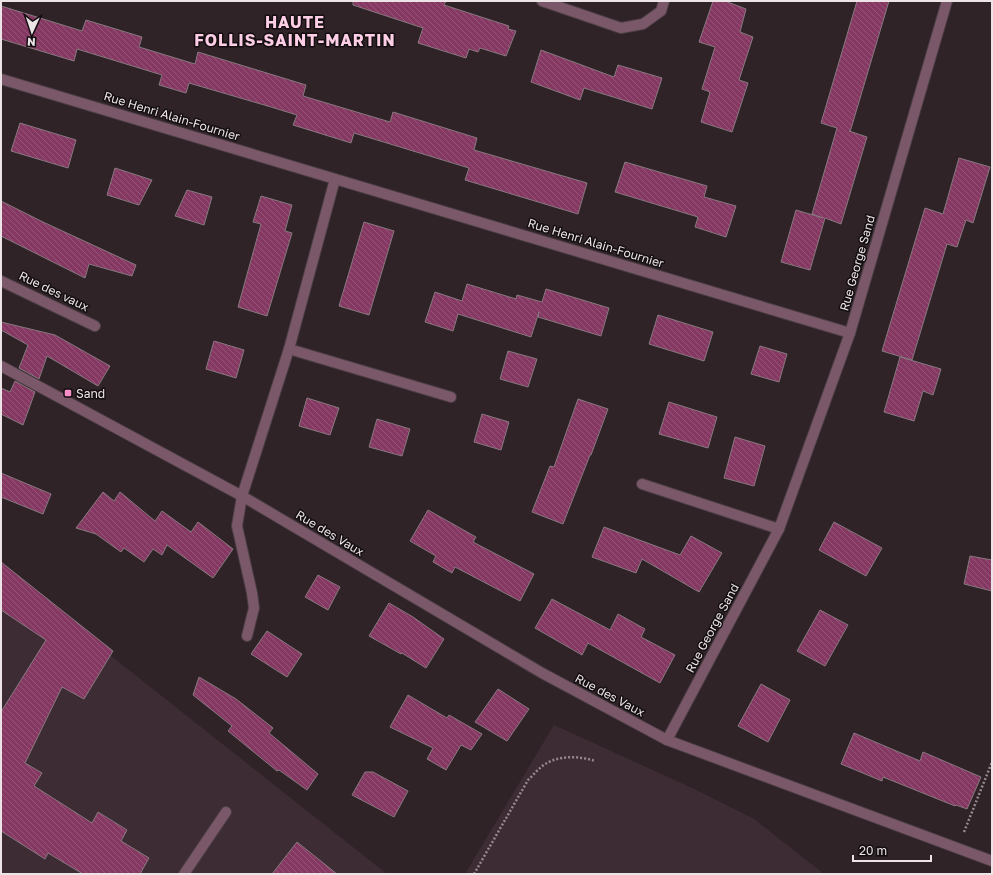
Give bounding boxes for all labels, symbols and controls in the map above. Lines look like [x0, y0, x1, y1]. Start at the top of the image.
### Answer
north arrow [12, 12, 52, 52]
district label: HAUTE FOLLIS-SAINT-MARTIN [194, 12, 396, 50]
text: N [27, 36, 36, 49]
street label: Rue Henri Alain-Fournier [102, 88, 242, 144]
street label: Rue George Sand [836, 213, 878, 313]
street label: Rue Henri Alain-Fournier [526, 215, 666, 271]
street label: Rue des vaux [17, 268, 92, 315]
place label: Sand [76, 386, 105, 401]
marker: Sand [63, 388, 73, 398]
street label: Rue des Vaux [293, 507, 367, 559]
street label: Rue George Sand [682, 581, 742, 675]
street label: Rue des Vaux [573, 670, 648, 720]
scale bar [853, 837, 931, 863]
text: 20 m [859, 843, 887, 858]

